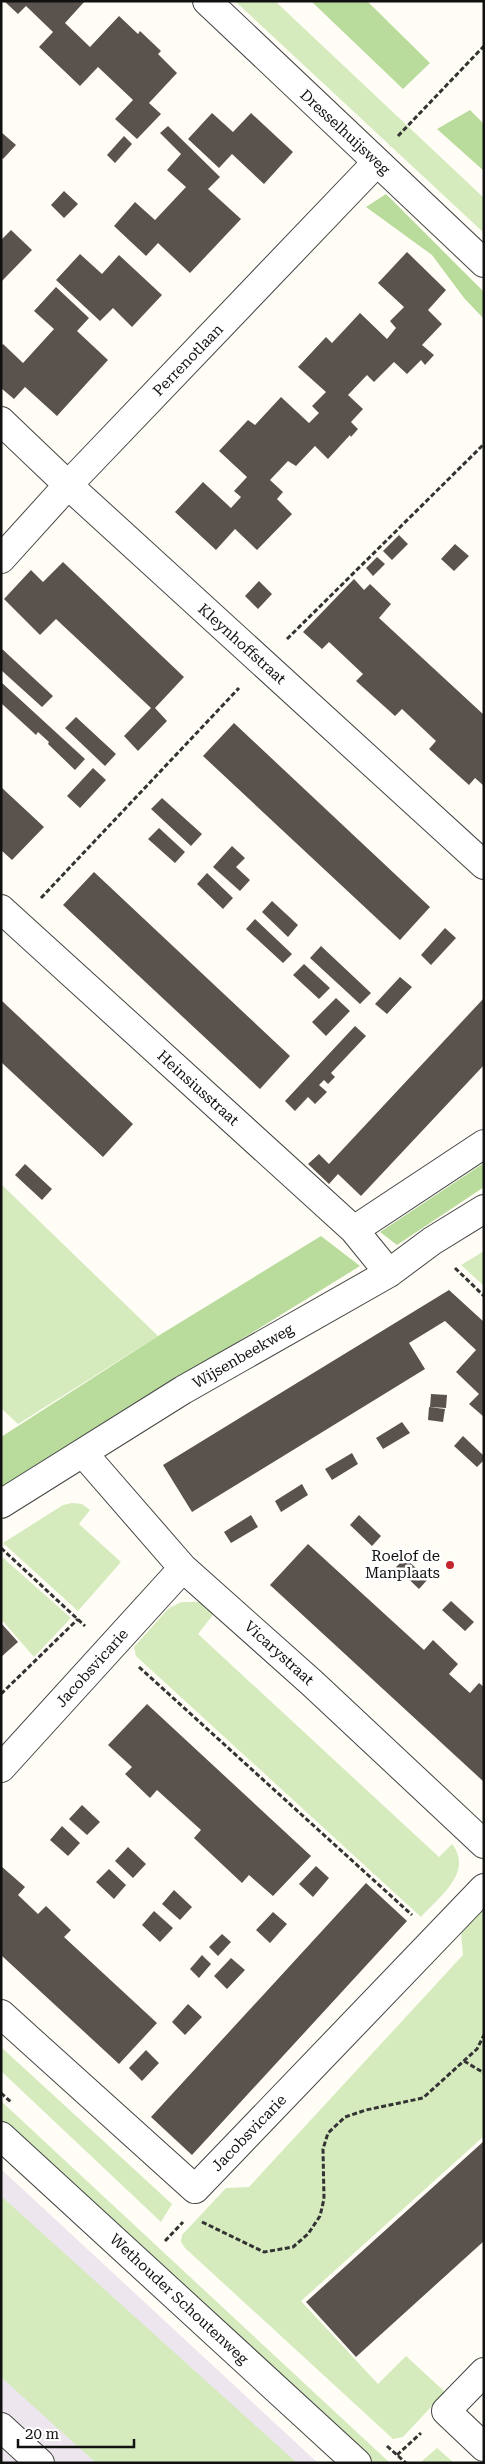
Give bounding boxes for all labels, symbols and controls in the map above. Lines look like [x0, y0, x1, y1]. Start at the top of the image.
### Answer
street label: Dresselhuijsweg [296, 86, 394, 179]
street label: Perrenotlaan [149, 320, 227, 400]
street label: Kleynhoffstraat [194, 600, 290, 688]
street label: Heinsiusstraat [153, 1047, 243, 1130]
street label: Wijsenbeekweg [189, 1320, 297, 1392]
place label: Roelof de Manplaats [365, 1547, 440, 1582]
marker: Roelof de Manplaats [444, 1559, 456, 1571]
street label: Vicarystraat [241, 1617, 318, 1689]
street label: Jacobsvicarie [52, 1625, 132, 1711]
street label: Jacobsvicarie [208, 2091, 290, 2175]
street label: Wethouder Schoutenweg [106, 2230, 252, 2368]
scale bar [18, 2416, 134, 2448]
text: 20 m [25, 2425, 60, 2443]

